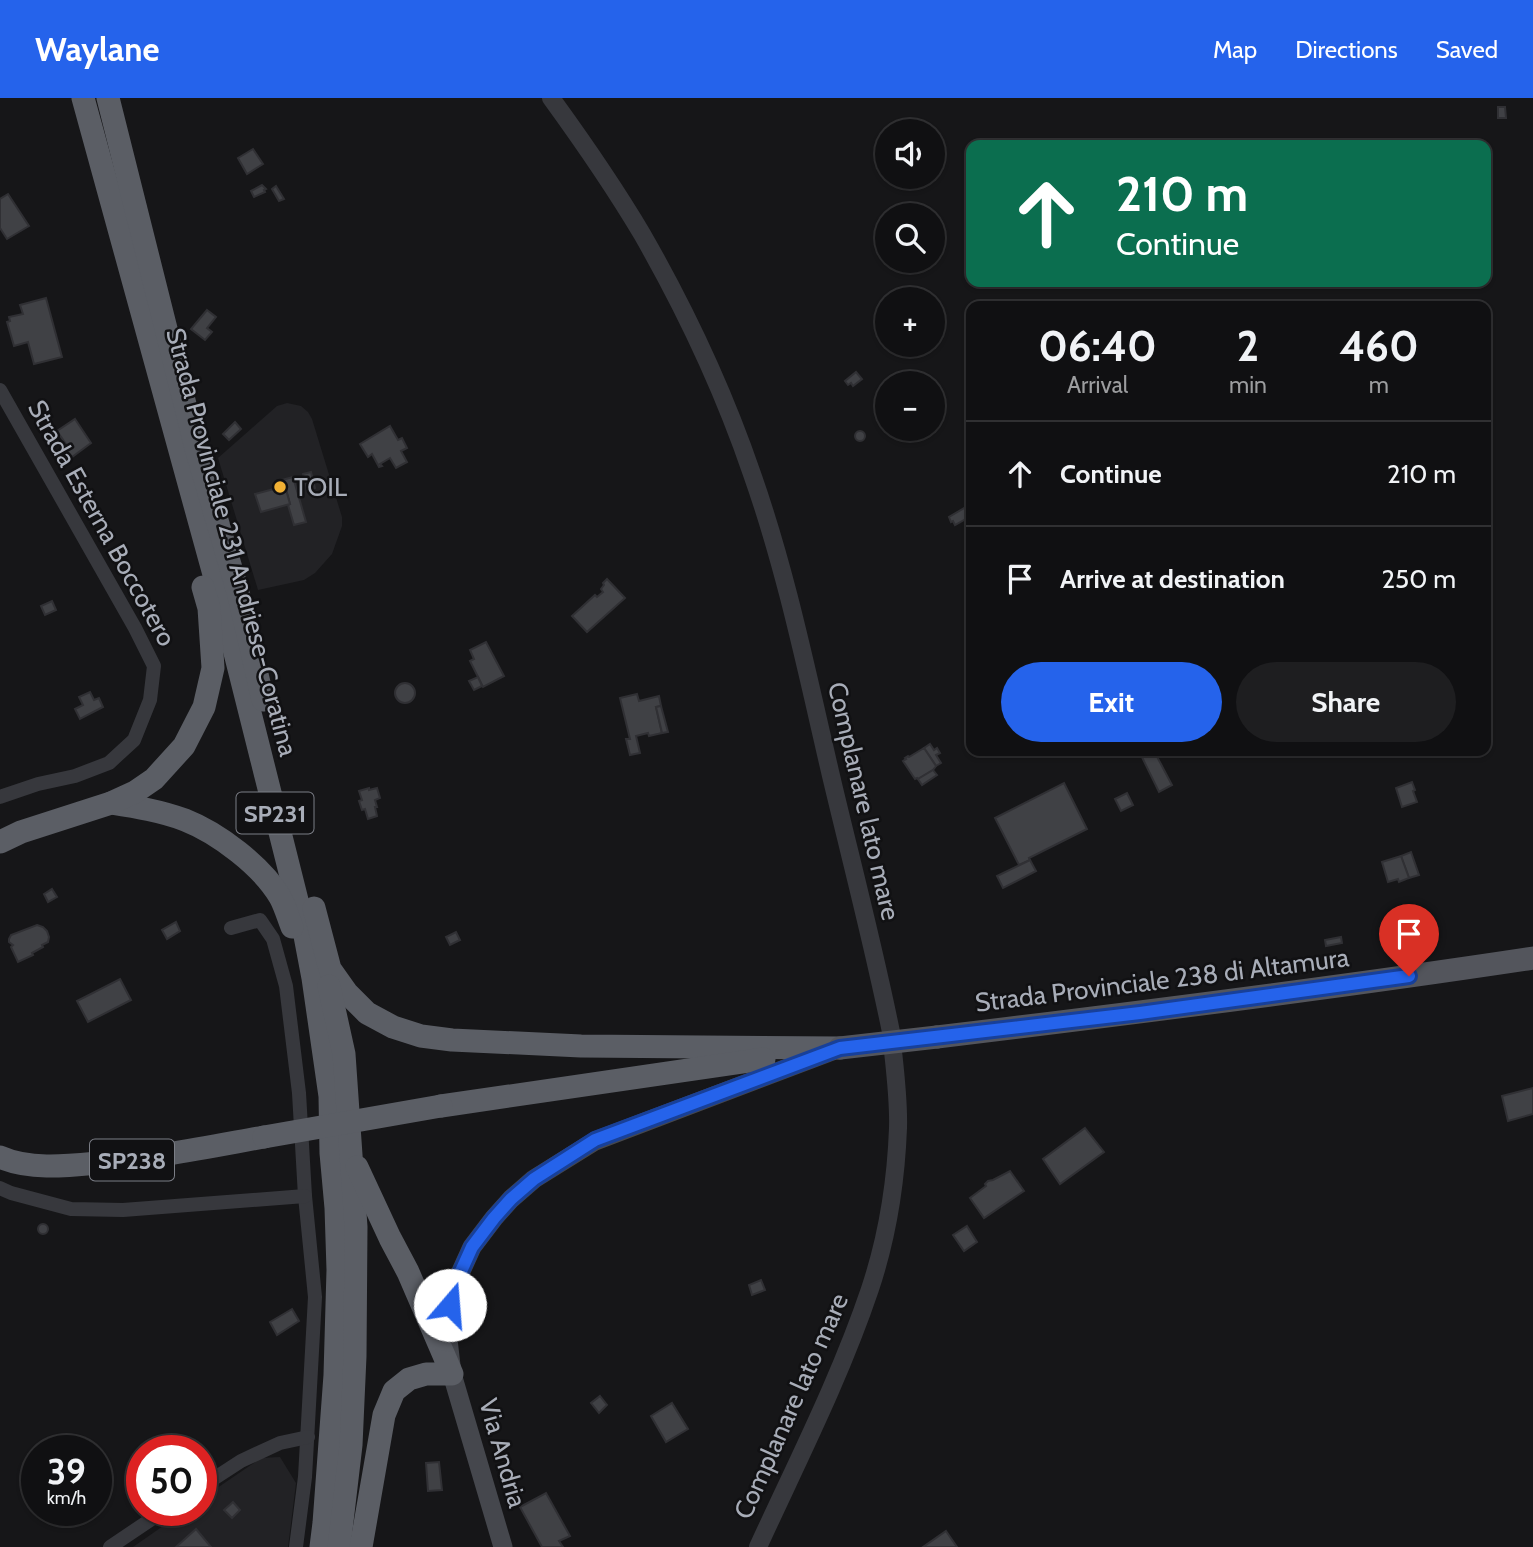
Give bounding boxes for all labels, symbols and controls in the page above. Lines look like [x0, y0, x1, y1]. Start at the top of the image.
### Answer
text: Waylane [35, 29, 159, 69]
text: Map [1213, 35, 1257, 64]
text: Directions [1295, 35, 1398, 64]
text: Saved [1436, 35, 1498, 64]
map controls [875, 119, 945, 441]
button: sound [875, 119, 945, 189]
text: 210 m [1116, 164, 1248, 223]
icon: ahead [1001, 168, 1092, 259]
button: search [875, 203, 945, 273]
text: Continue [1116, 224, 1239, 263]
button: + [875, 287, 945, 357]
text: 06:40 [1038, 320, 1157, 372]
text: 2 [1237, 320, 1259, 372]
text: 460 [1339, 320, 1419, 372]
street label: Strada Provinciale 231 Andriese-Coratina [159, 324, 305, 760]
button: − [875, 371, 945, 441]
text: Arrival [1067, 371, 1128, 399]
text: min [1229, 371, 1267, 399]
text: m [1369, 371, 1389, 399]
street label: Strada Esterna Boccotero [21, 394, 183, 652]
icon: ahead [1001, 455, 1039, 493]
text: Continue [1060, 458, 1162, 490]
text: 210 m [1387, 458, 1456, 490]
place label: TOIL [294, 471, 347, 503]
marker: TOIL [272, 479, 288, 495]
icon: arrive [1001, 560, 1039, 598]
text: Arrive at destination [1060, 563, 1285, 595]
text: 250 m [1382, 563, 1456, 595]
button: Exit [1001, 662, 1222, 742]
button: Share [1236, 662, 1456, 742]
street label: Complanare lato mare [821, 679, 907, 923]
road number: SP231 [236, 792, 314, 834]
pin [1379, 904, 1439, 976]
icon: arrive [1390, 915, 1428, 953]
street label: Strada Provinciale 238 di Altamura [973, 941, 1351, 1019]
road number: SP238 [90, 1140, 174, 1180]
position arrow [413, 1268, 487, 1342]
street label: Complanare lato mare [727, 1288, 855, 1524]
street label: Via Andria [472, 1395, 534, 1512]
speed limit sign: 50 [126, 1435, 217, 1526]
text: 39 [47, 1450, 86, 1493]
text: km/h [47, 1487, 86, 1509]

